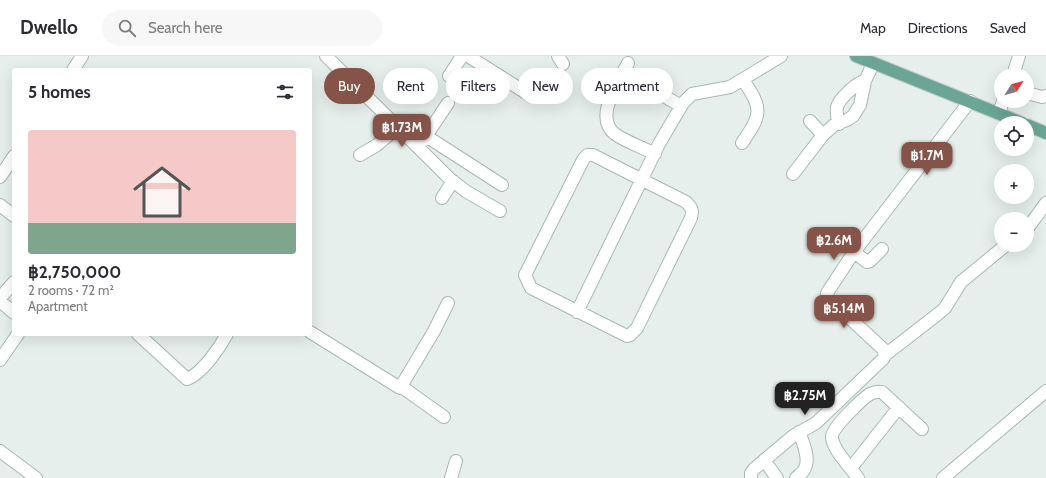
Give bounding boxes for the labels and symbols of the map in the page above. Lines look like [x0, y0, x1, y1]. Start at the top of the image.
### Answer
north arrow [994, 68, 1034, 108]
pin: ฿1.73M [369, 114, 435, 148]
pin: ฿1.7M [899, 142, 955, 176]
pin: ฿2.6M [806, 227, 862, 261]
pin: ฿5.14M [811, 295, 877, 329]
pin: ฿2.75M [772, 382, 838, 416]

